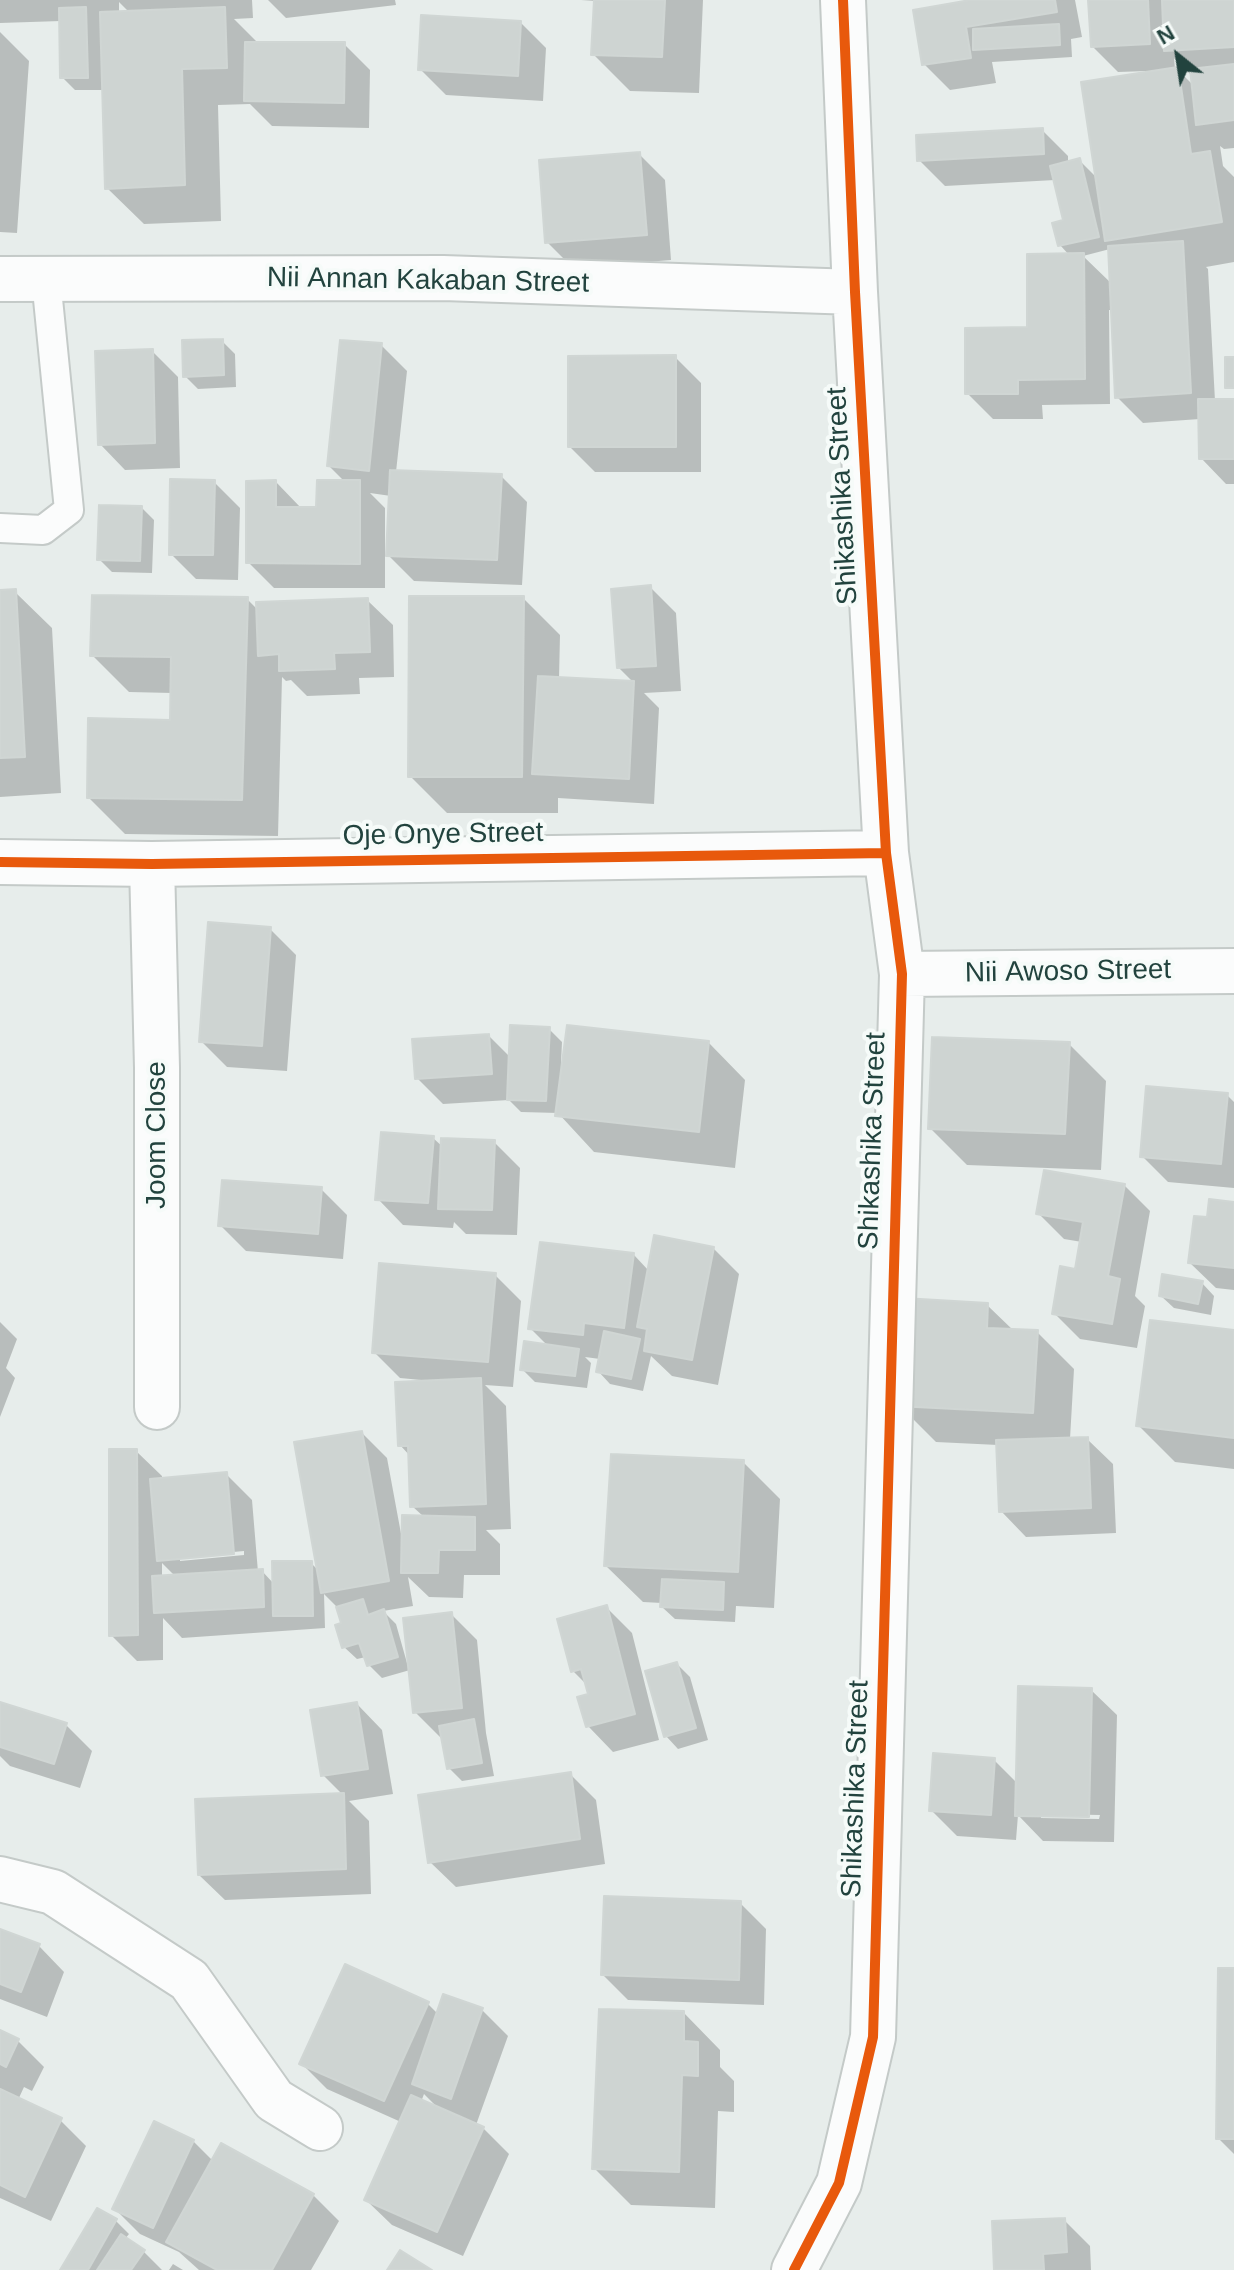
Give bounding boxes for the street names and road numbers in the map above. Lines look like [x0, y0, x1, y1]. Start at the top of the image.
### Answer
street label: Nii Annan Kakaban Street [267, 261, 589, 301]
street label: Shikashika Street [821, 386, 865, 606]
street label: Oje Onye Street [342, 816, 544, 854]
street label: Nii Awoso Street [964, 953, 1172, 991]
street label: Shikashika Street [852, 1032, 894, 1250]
street label: Joom Close [140, 1061, 174, 1209]
street label: Shikashika Street [835, 1680, 877, 1898]

